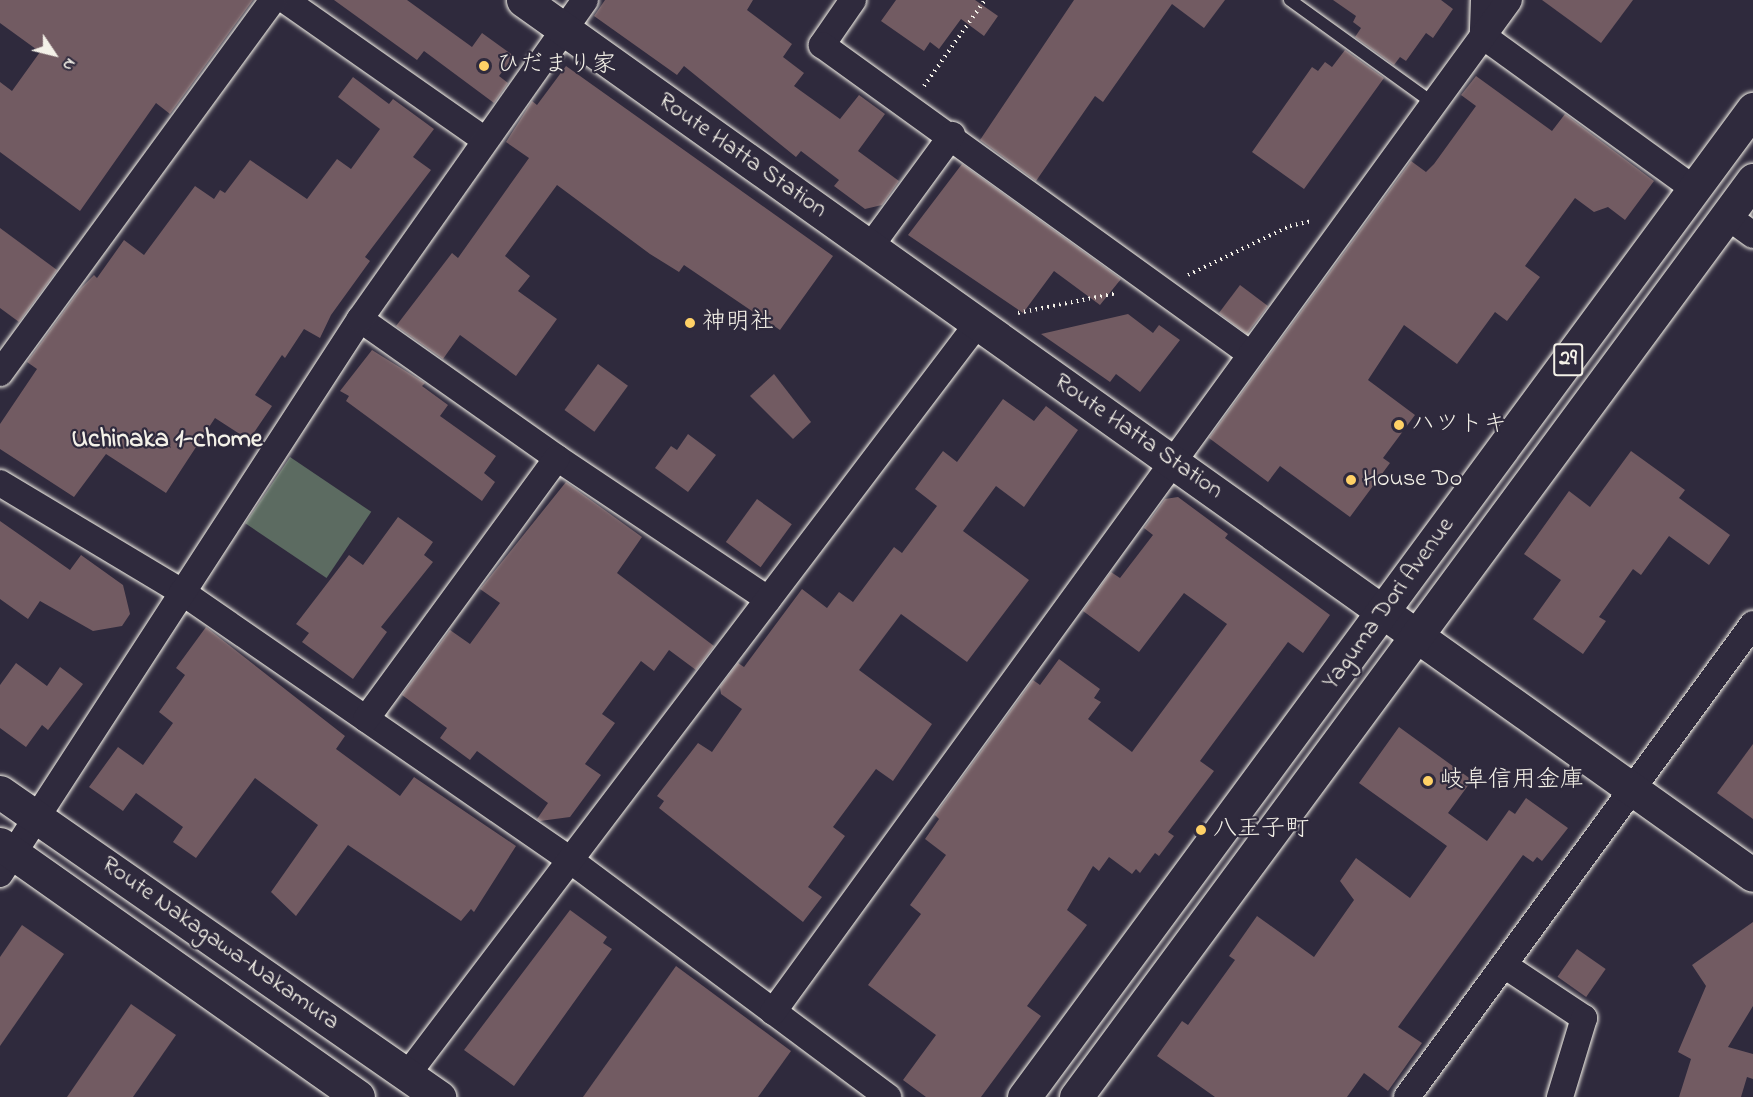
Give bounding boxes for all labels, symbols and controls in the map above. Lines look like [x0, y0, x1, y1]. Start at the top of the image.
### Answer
north arrow [24, 24, 84, 84]
place label: ひだまり家 [496, 52, 616, 80]
text: N [56, 53, 82, 76]
marker: ひだまり家 [477, 59, 491, 73]
street label: Route Hatta Station [652, 87, 832, 225]
place label: 神明社 [702, 309, 774, 337]
marker: 神明社 [683, 316, 697, 330]
road number: 29 [1553, 341, 1583, 379]
street label: Route Hatta Station [1048, 368, 1228, 506]
place label: ハツトキ [1411, 411, 1507, 439]
marker: ハツトキ [1392, 418, 1406, 432]
district label: Uchinaka 1-chome [71, 425, 263, 457]
place label: House Do [1363, 466, 1462, 494]
marker: House Do [1344, 473, 1358, 487]
street label: Yaguma Dori Avenue [1317, 512, 1461, 696]
place label: 岐阜信用金庫 [1440, 767, 1584, 795]
marker: 岐阜信用金庫 [1421, 774, 1435, 788]
place label: 八王子町 [1213, 816, 1309, 844]
marker: 八王子町 [1194, 823, 1208, 837]
street label: Route Nakagawa-Nakamura [96, 851, 344, 1037]

